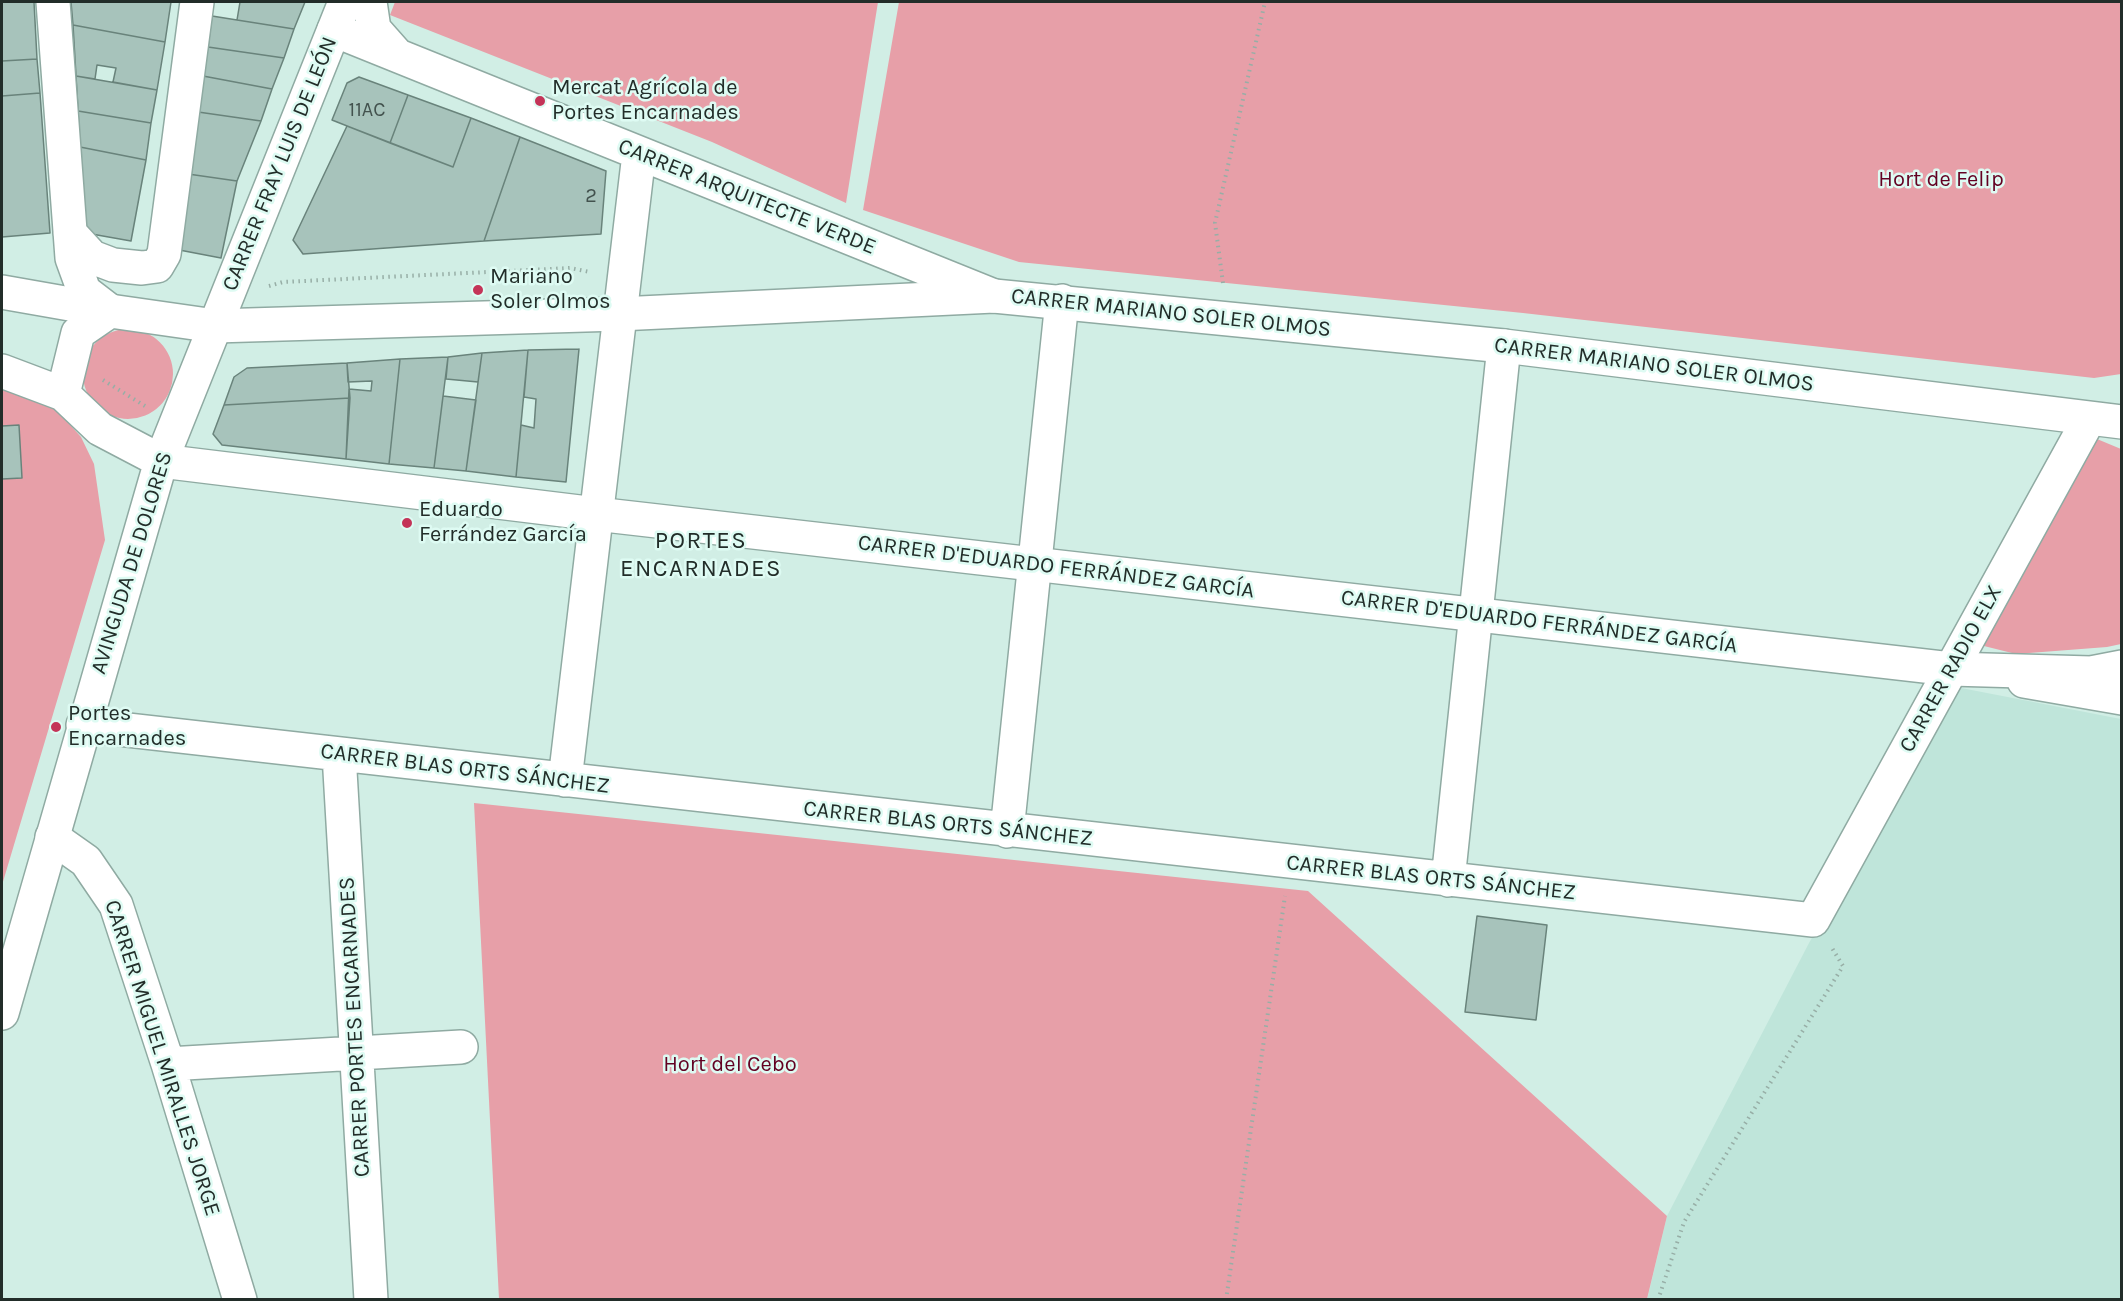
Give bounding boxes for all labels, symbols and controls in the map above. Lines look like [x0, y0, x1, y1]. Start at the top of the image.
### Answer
street label: CARRER FRAY LUIS DE LEÓN [217, 33, 343, 295]
place label: Mercat Agrícola de Portes Encarnades [552, 75, 739, 126]
marker: Mercat Agrícola de Portes Encarnades [533, 94, 547, 108]
house number: 11AC [349, 98, 385, 122]
street label: CARRER ARQUITECTE VERDE [614, 133, 880, 261]
park label: Hort de Felip [1878, 167, 2004, 193]
house number: 2 [585, 184, 597, 208]
place label: Mariano Soler Olmos [490, 264, 610, 316]
marker: Mariano Soler Olmos [471, 283, 485, 297]
street label: CARRER MARIANO SOLER OLMOS [1010, 283, 1332, 343]
street label: CARRER MARIANO SOLER OLMOS [1493, 332, 1815, 398]
street label: AVINGUDA DE DOLORES [86, 449, 178, 677]
place label: Eduardo Ferrández García [419, 497, 587, 548]
marker: Eduardo Ferrández García [400, 516, 414, 530]
district label: PORTES ENCARNADES [620, 527, 782, 583]
street label: CARRER D'EDUARDO FERRÁNDEZ GARCÍA [856, 530, 1256, 604]
street label: CARRER RADIO ELX [1894, 581, 2008, 757]
street label: CARRER D'EDUARDO FERRÁNDEZ GARCÍA [1339, 585, 1739, 659]
place label: Portes Encarnades [68, 701, 186, 752]
marker: Portes Encarnades [49, 720, 63, 734]
street label: CARRER BLAS ORTS SÁNCHEZ [319, 738, 611, 800]
street label: CARRER BLAS ORTS SÁNCHEZ [802, 796, 1094, 852]
street label: CARRER BLAS ORTS SÁNCHEZ [1285, 850, 1577, 906]
street label: CARRER PORTES ENCARNADES [334, 876, 376, 1178]
street label: CARRER MIGUEL MIRALLES JORGE [98, 897, 226, 1219]
park label: Hort del Cebo [663, 1052, 797, 1078]

